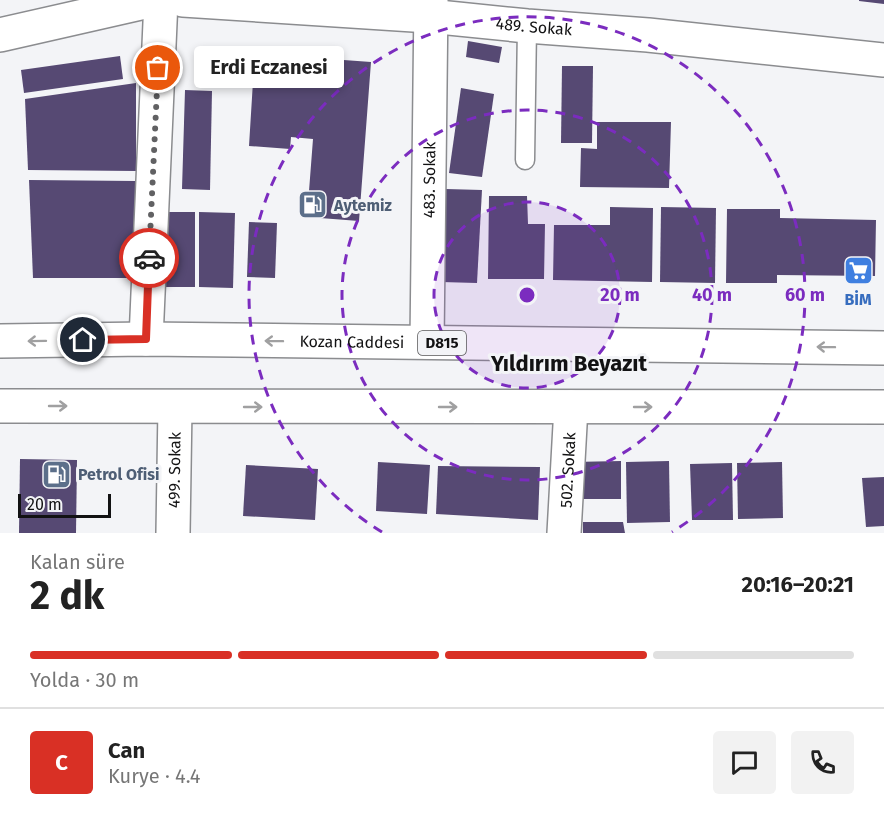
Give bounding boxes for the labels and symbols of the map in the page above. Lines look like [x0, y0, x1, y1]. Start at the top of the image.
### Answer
street label: 489. Sokak [495, 13, 574, 39]
pin [132, 42, 183, 93]
callout: Erdi Eczanesi [194, 47, 344, 89]
street label: 483. Sokak [419, 141, 439, 218]
fuel station icon: Aytemiz [297, 189, 329, 221]
place label: Aytemiz [333, 196, 392, 215]
courier [119, 228, 179, 288]
supermarket icon: BİM [842, 255, 874, 287]
text: 20 m [600, 284, 640, 306]
text: 40 m [692, 284, 732, 306]
text: 60 m [785, 284, 825, 306]
centre of rings [517, 285, 537, 305]
place label: BİM [844, 290, 872, 309]
pin [57, 314, 108, 365]
street label: Kozan Caddesi [299, 331, 405, 352]
road number: D815 [418, 331, 466, 355]
one-way arrow [27, 335, 47, 346]
one-way arrow [264, 335, 284, 347]
one-way arrow [816, 341, 836, 353]
district label: Yıldırım Beyazıt [490, 350, 648, 377]
one-way arrow [48, 400, 68, 412]
one-way arrow [243, 401, 263, 413]
one-way arrow [438, 401, 458, 413]
one-way arrow [633, 401, 653, 413]
street label: 499. Sokak [164, 431, 184, 508]
street label: 502. Sokak [556, 431, 579, 508]
fuel station icon: Petrol Ofisi [41, 458, 73, 490]
place label: Petrol Ofisi [78, 465, 159, 484]
scale bar [18, 491, 111, 518]

